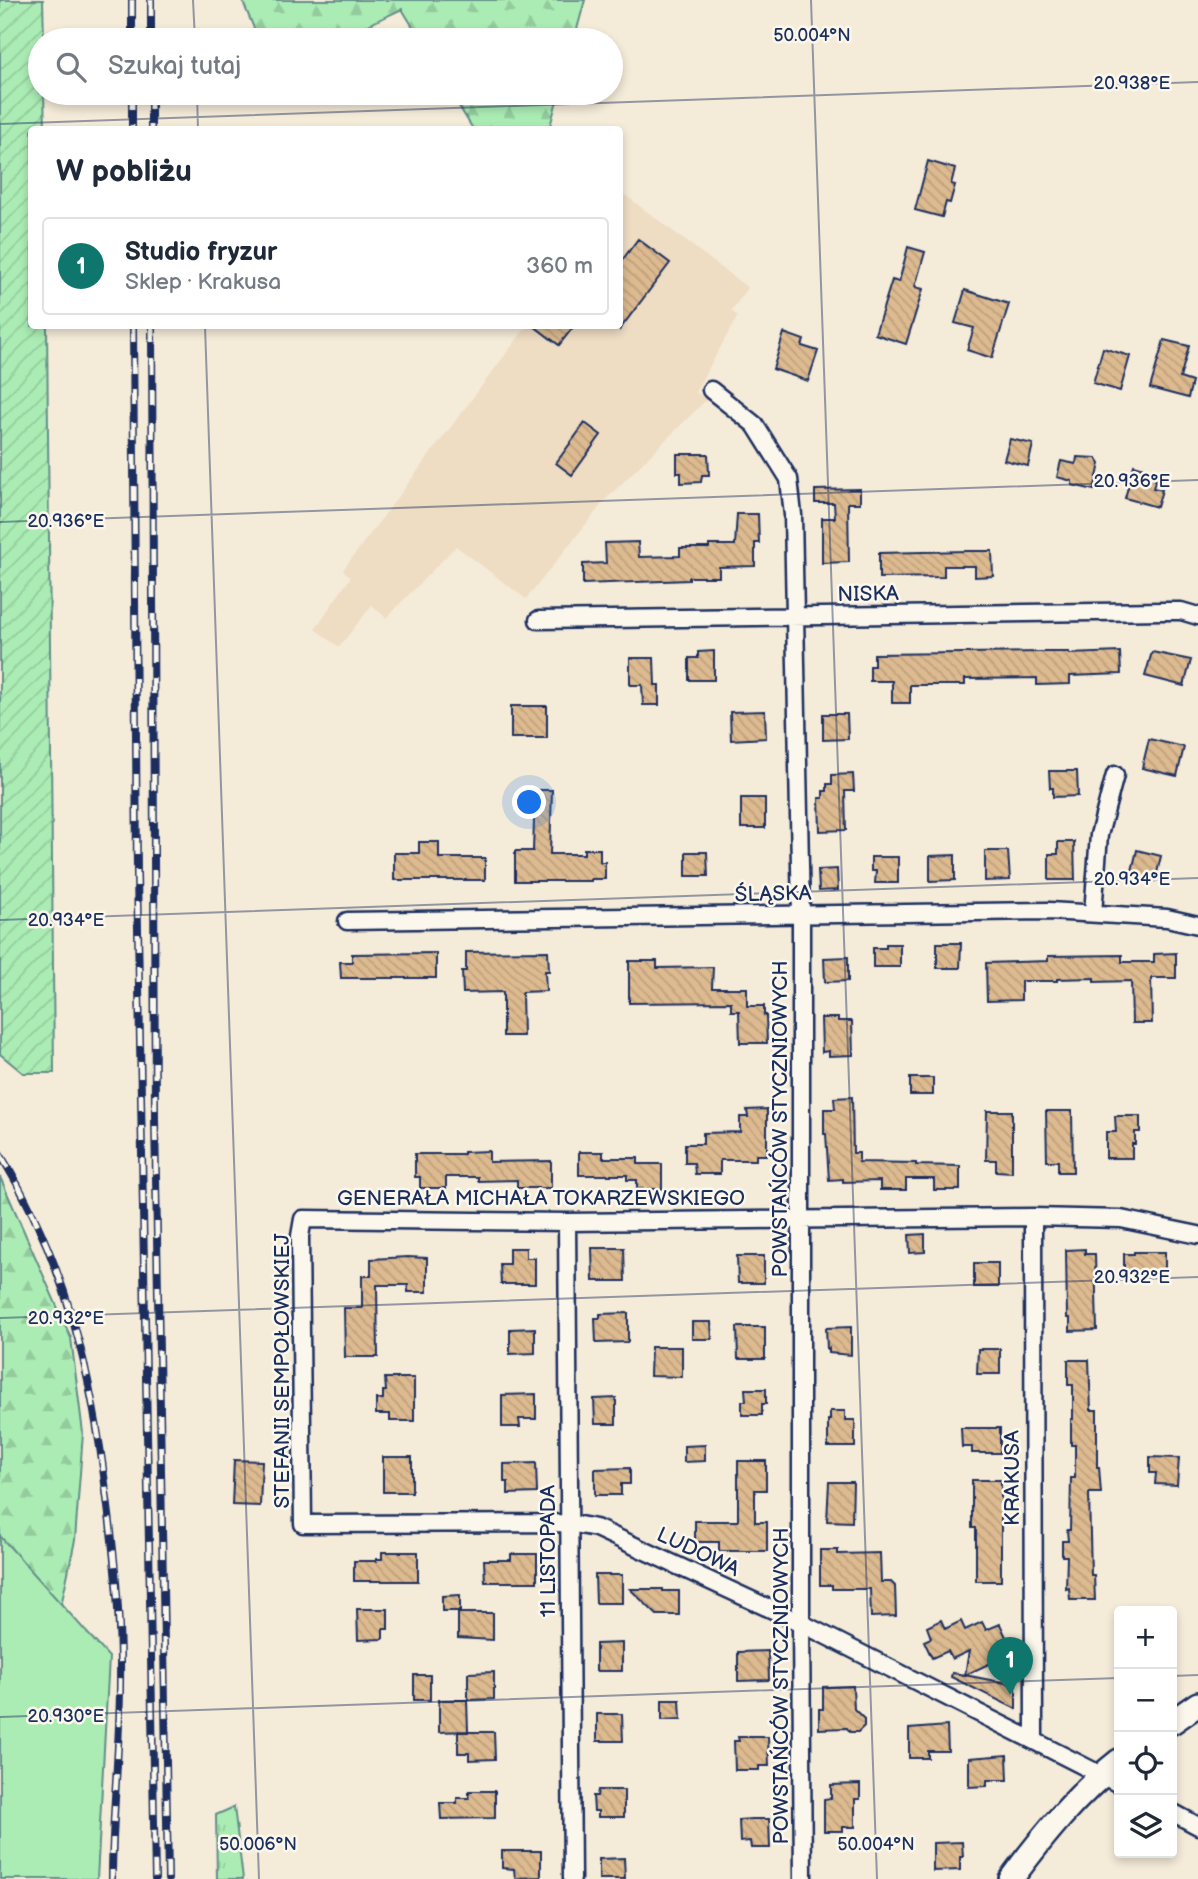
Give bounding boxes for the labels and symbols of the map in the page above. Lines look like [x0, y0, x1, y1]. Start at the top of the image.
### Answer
text: 50.004°N [773, 25, 851, 46]
text: 20.938°E [1094, 73, 1171, 94]
text: 20.936°E [1094, 471, 1171, 492]
text: 20.936°E [28, 511, 105, 532]
street label: NISKA [837, 581, 899, 607]
your location [512, 785, 546, 819]
text: 20.934°E [1094, 869, 1170, 890]
street label: ŚLĄSKA [734, 881, 812, 907]
text: 20.934°E [28, 910, 104, 931]
street label: POWSTAŃCÓW STYCZNIOWYCH [768, 961, 793, 1277]
street label: GENERAŁA MICHAŁA TOKARZEWSKIEGO [337, 1186, 745, 1211]
street label: STEFANII SEMPOŁOWSKIEJ [270, 1233, 295, 1509]
text: 20.932°E [1094, 1267, 1170, 1288]
text: 20.932°E [28, 1308, 104, 1329]
street label: KRAKUSA [1000, 1430, 1025, 1526]
street label: 11 LISTOPADA [536, 1485, 561, 1617]
street label: LUDOWA [653, 1522, 743, 1582]
street label: POWSTAŃCÓW STYCZNIOWYCH [769, 1528, 794, 1844]
pin: 1 [987, 1637, 1033, 1695]
text: 20.930°E [28, 1706, 105, 1727]
text: 50.006°N [219, 1834, 297, 1855]
text: 50.004°N [837, 1834, 915, 1855]

